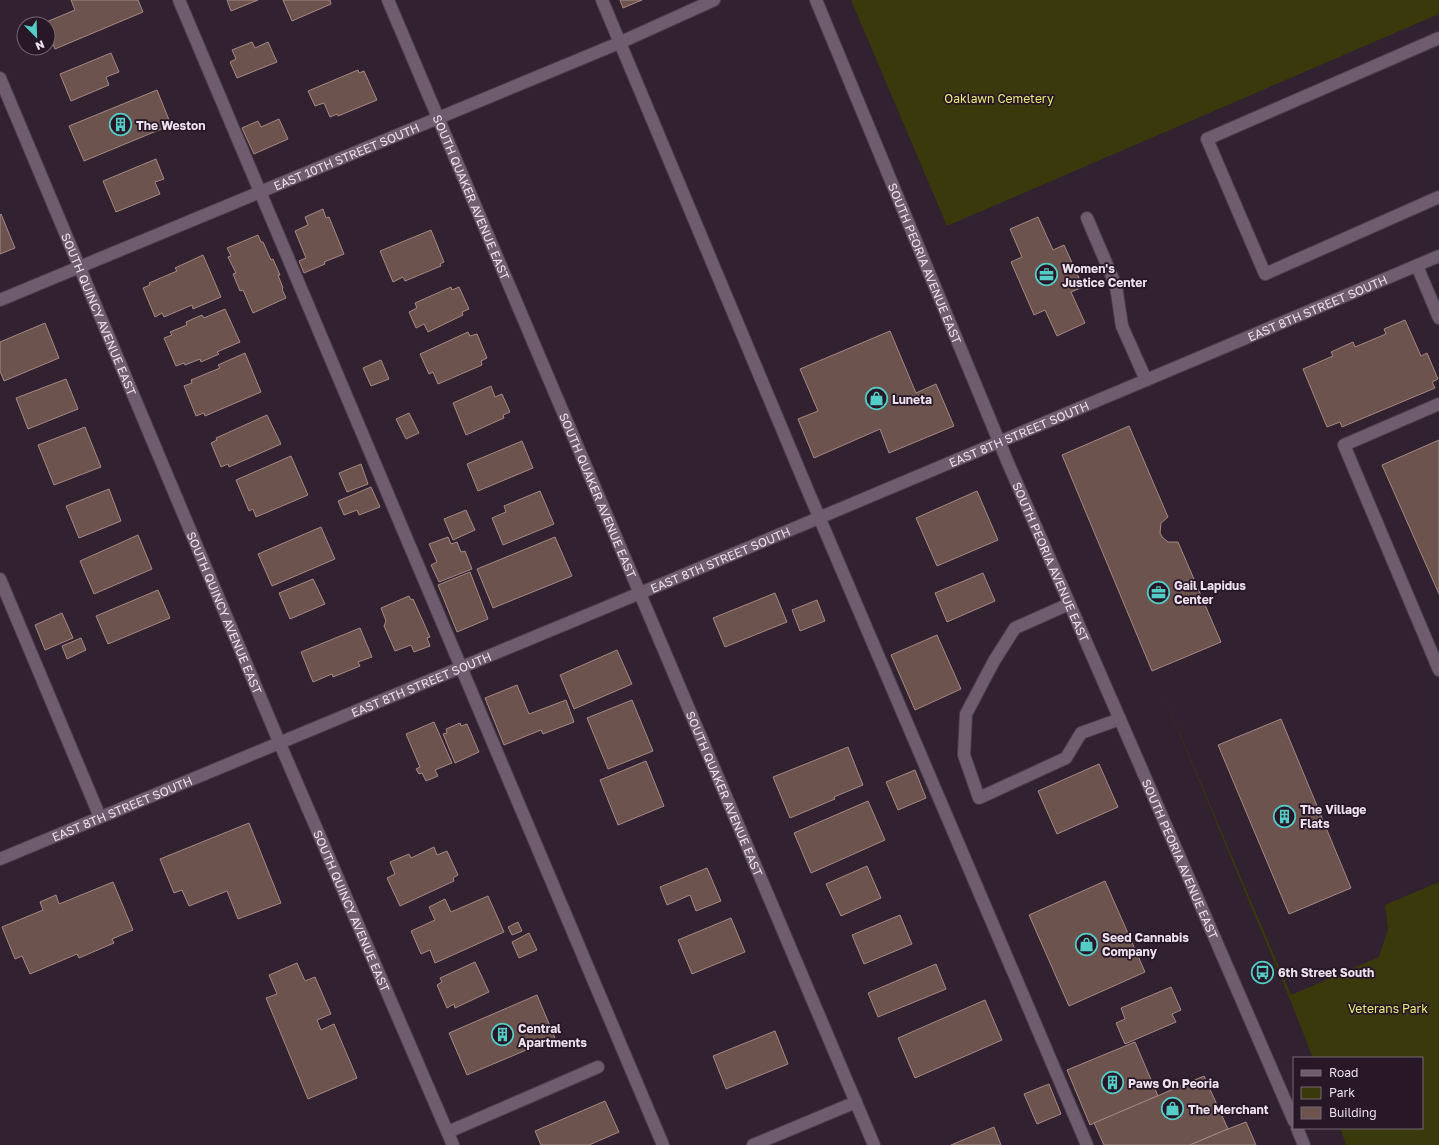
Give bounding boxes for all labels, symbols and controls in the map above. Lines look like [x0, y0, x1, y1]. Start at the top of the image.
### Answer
north arrow [16, 16, 56, 56]
text: N [34, 38, 46, 53]
park label: Oaklawn Cemetery [944, 91, 1054, 106]
building icon: The Weston [107, 112, 133, 138]
street label: SOUTH QUAKER AVENUE EAST [430, 112, 513, 282]
place label: The Weston [136, 118, 206, 133]
street label: EAST 10TH STREET SOUTH [271, 119, 421, 193]
street label: SOUTH PEORIA AVENUE EAST [885, 181, 965, 346]
street label: SOUTH QUINCY AVENUE EAST [58, 230, 140, 398]
place label: Women's Justice Center [1062, 261, 1147, 290]
office icon: Women's Justice Center [1034, 262, 1060, 288]
street label: EAST 8TH STREET SOUTH [1245, 271, 1389, 344]
shop icon: Luneta [864, 386, 890, 412]
place label: Luneta [892, 392, 932, 407]
street label: EAST 8TH STREET SOUTH [946, 398, 1091, 470]
street label: SOUTH QUAKER AVENUE EAST [557, 410, 640, 581]
street label: SOUTH PEORIA AVENUE EAST [1010, 480, 1093, 644]
street label: EAST 8TH STREET SOUTH [648, 523, 792, 596]
street label: SOUTH QUINCY AVENUE EAST [184, 529, 266, 697]
place label: Gail Lapidus Center [1174, 578, 1246, 607]
office icon: Gail Lapidus Center [1146, 579, 1172, 605]
street label: EAST 8TH STREET SOUTH [349, 648, 493, 720]
street label: SOUTH QUAKER AVENUE EAST [683, 709, 767, 879]
street label: EAST 8TH STREET SOUTH [49, 773, 194, 844]
street label: SOUTH PEORIA AVENUE EAST [1139, 777, 1222, 942]
place label: The Village Flats [1300, 802, 1366, 831]
building icon: The Village Flats [1272, 803, 1298, 829]
street label: SOUTH QUINCY AVENUE EAST [310, 827, 394, 994]
place label: Seed Cannabis Company [1102, 930, 1189, 959]
shop icon: Seed Cannabis Company [1074, 931, 1100, 957]
bus stop icon: 6th Street South [1250, 959, 1276, 985]
place label: 6th Street South [1278, 965, 1374, 980]
park label: Veterans Park [1348, 1001, 1428, 1016]
place label: Central Apartments [518, 1021, 587, 1050]
building icon: Central Apartments [489, 1022, 515, 1048]
legend [1293, 1057, 1423, 1129]
text: Road [1329, 1065, 1358, 1080]
building icon: Paws On Peoria [1100, 1070, 1126, 1096]
place label: Paws On Peoria [1128, 1076, 1219, 1091]
text: Park [1329, 1085, 1355, 1100]
shop icon: The Merchant [1160, 1096, 1186, 1122]
place label: The Merchant [1188, 1102, 1269, 1117]
text: Building [1329, 1105, 1377, 1120]

